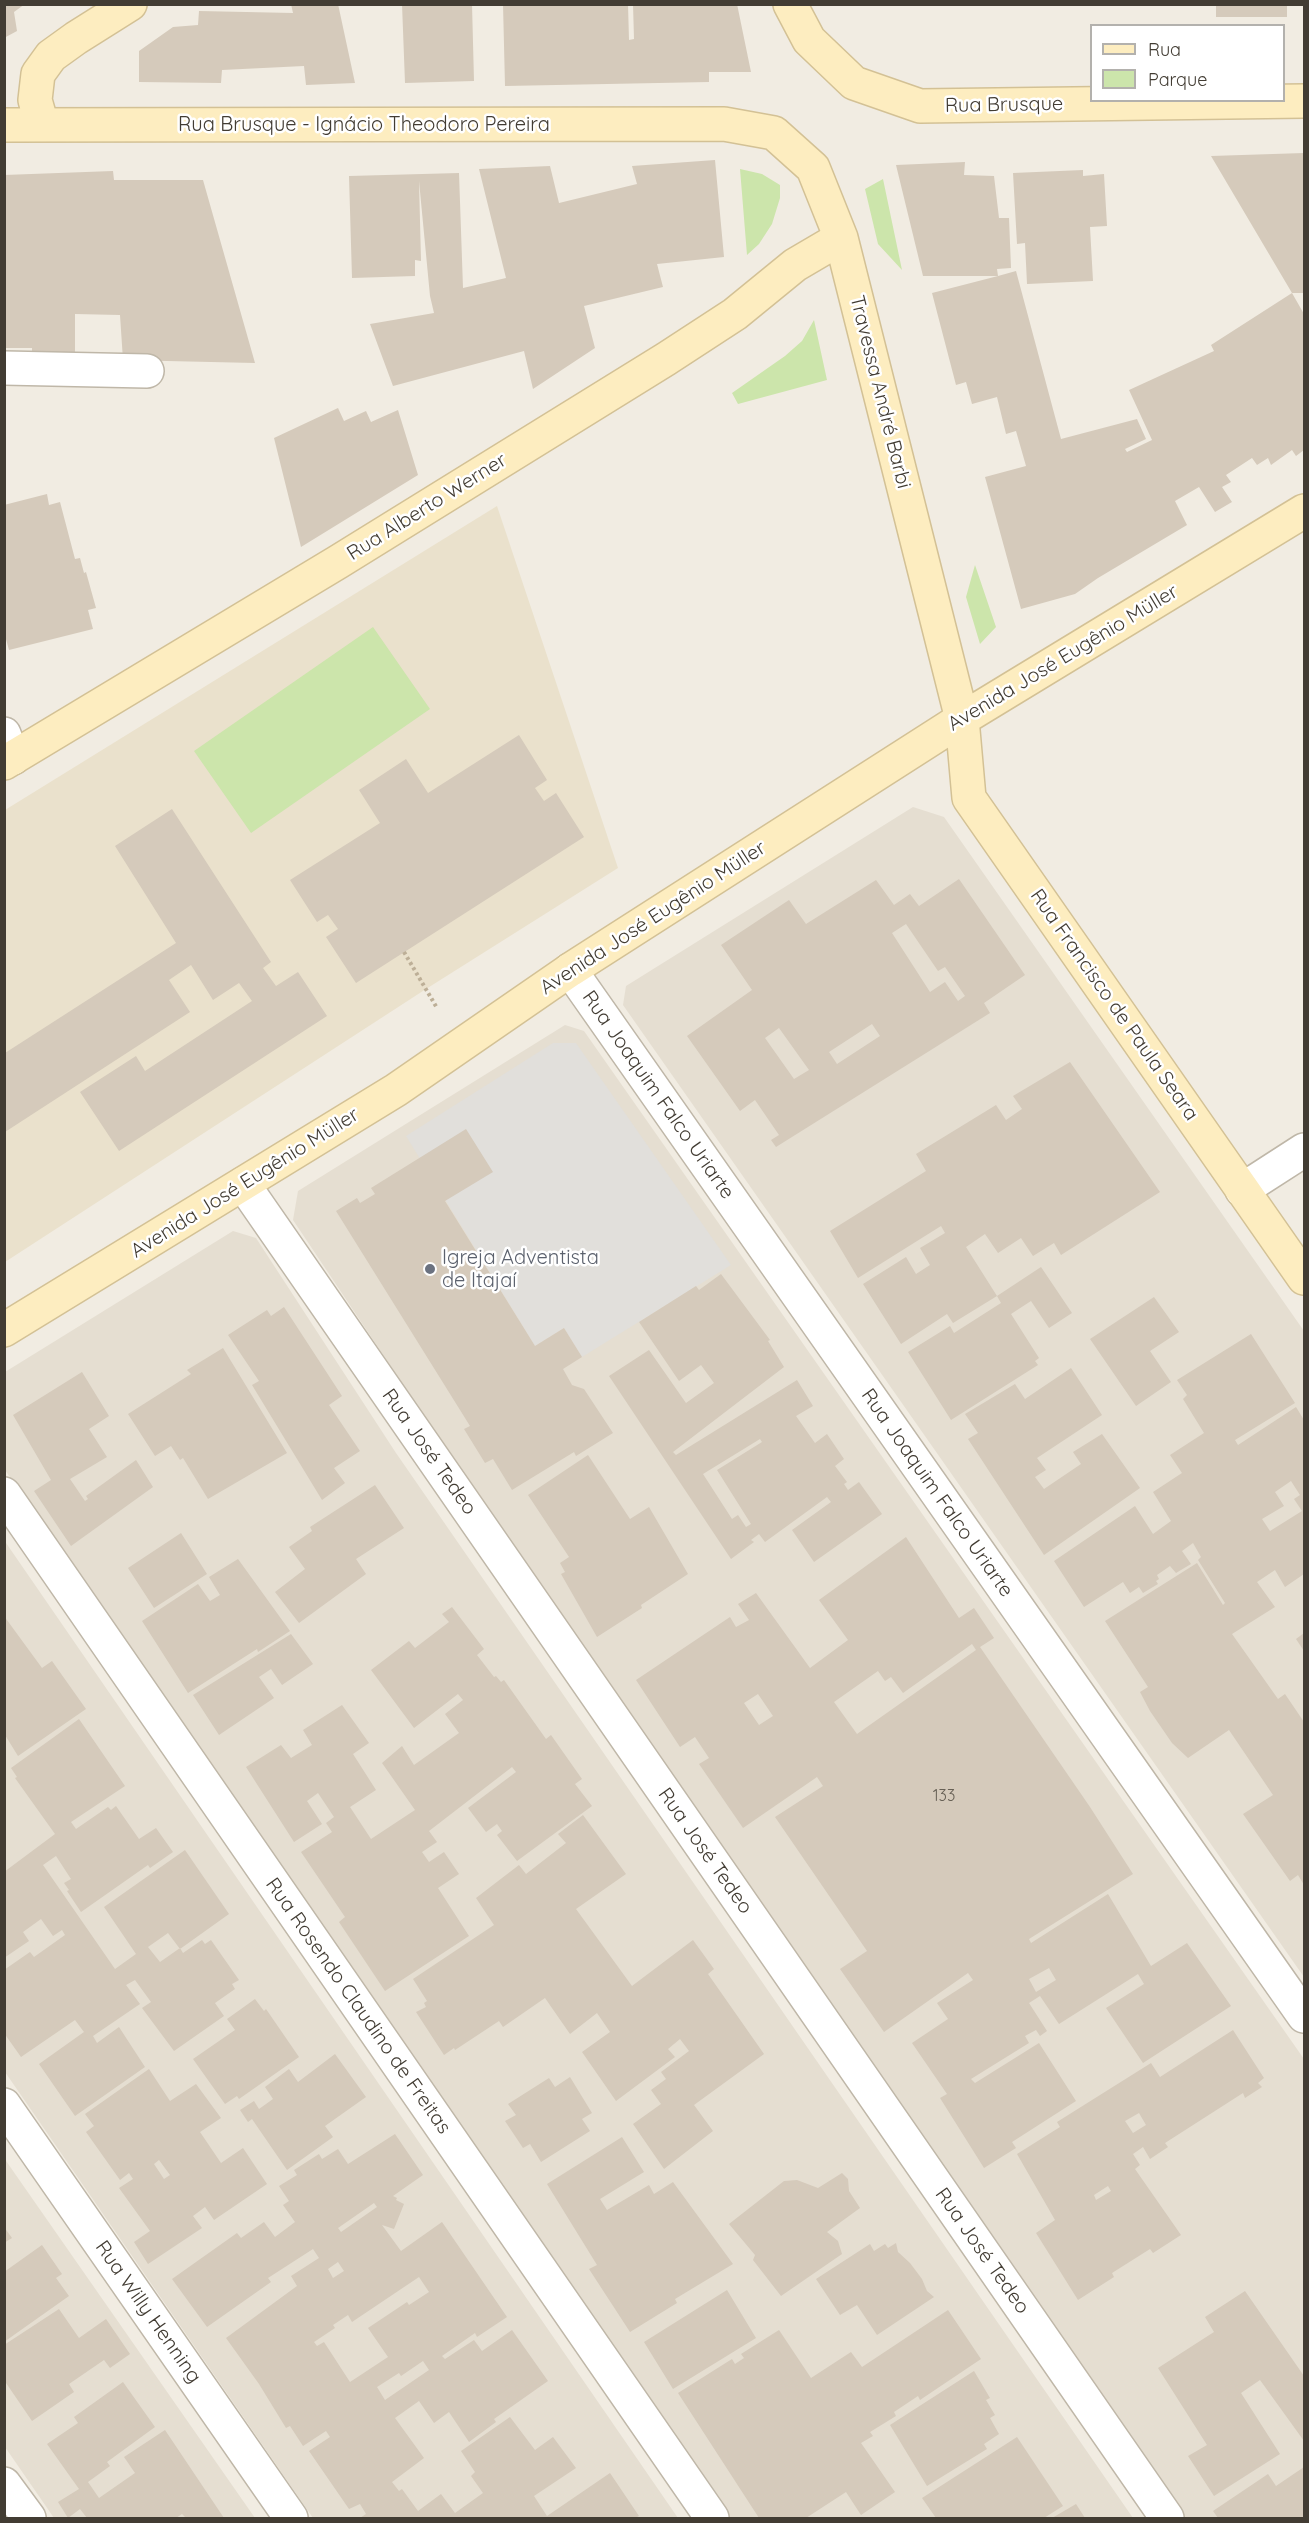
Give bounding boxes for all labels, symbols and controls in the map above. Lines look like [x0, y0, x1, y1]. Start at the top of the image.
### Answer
legend [1090, 24, 1285, 102]
text: Rua [1148, 38, 1181, 61]
text: Parque [1148, 68, 1207, 91]
street label: Rua Brusque [945, 92, 1063, 118]
street label: Rua Brusque - Ignácio Theodoro Pereira [178, 113, 550, 137]
street label: Travessa André Barbi [844, 293, 916, 491]
street label: Rua Alberto Werner [343, 448, 511, 566]
street label: Avenida José Eugênio Müller [944, 580, 1182, 736]
street label: Avenida José Eugênio Müller [536, 836, 770, 1000]
street label: Rua Francisco de Paula Seara [1025, 885, 1203, 1125]
street label: Rua Joaquim Falco Uriarte [577, 986, 739, 1204]
street label: Avenida José Eugênio Müller [127, 1103, 363, 1263]
place label: Igreja Adventista de Itajaí [442, 1246, 599, 1293]
marker: Igreja Adventista de Itajaí [423, 1262, 437, 1276]
street label: Rua José Tedeo [377, 1384, 481, 1520]
street label: Rua Joaquim Falco Uriarte [856, 1384, 1018, 1602]
street label: Rua José Tedeo [653, 1783, 757, 1919]
house number: 133 [933, 1786, 955, 1806]
street label: Rua Rosendo Claudino de Freitas [260, 1873, 456, 2139]
street label: Rua José Tedeo [930, 2183, 1034, 2319]
street label: Rua Willy Henning [90, 2236, 206, 2388]

